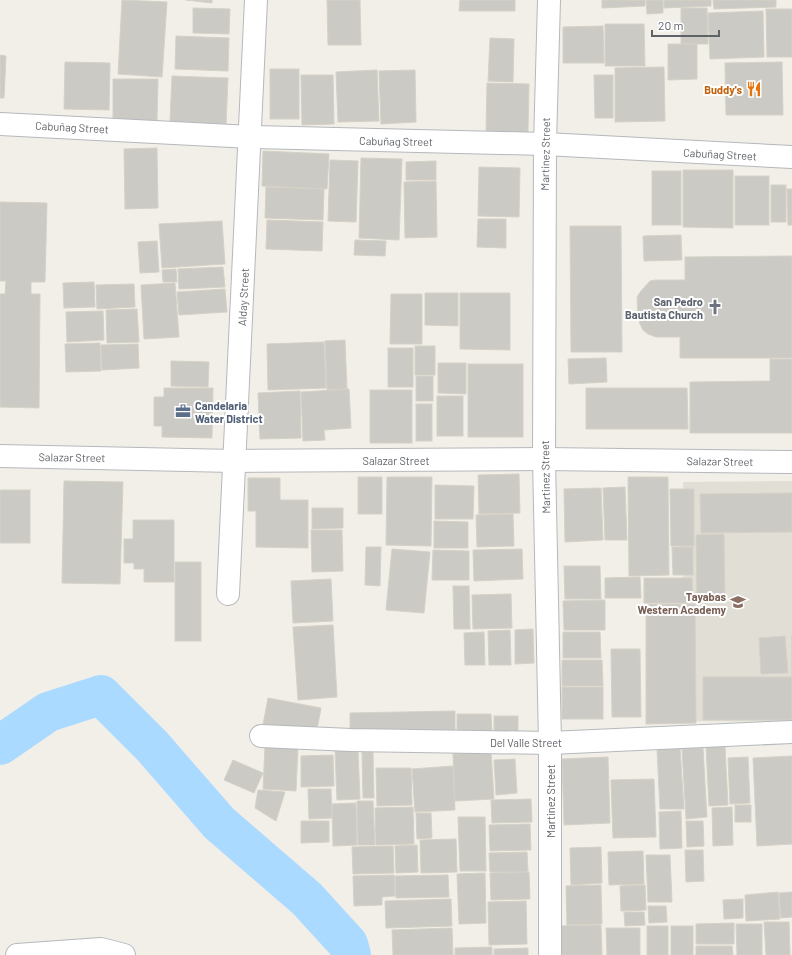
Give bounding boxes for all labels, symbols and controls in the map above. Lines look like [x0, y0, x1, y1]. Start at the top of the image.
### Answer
scale bar [652, 12, 719, 38]
text: 20 m [658, 18, 684, 32]
restaurant icon: Buddy's [745, 80, 763, 98]
place label: Buddy's [704, 83, 742, 96]
street label: Martinez Street [538, 117, 552, 191]
street label: Cabuñag Street [35, 119, 109, 135]
street label: Cabuñag Street [359, 134, 433, 148]
street label: Cabuñag Street [683, 146, 757, 162]
street label: Alday Street [235, 268, 251, 326]
place label: San Pedro Bautista Church [625, 295, 703, 321]
church icon: San Pedro Bautista Church [706, 298, 724, 316]
place label: Candelaria Water District [195, 399, 263, 425]
office icon: Candelaria Water District [174, 402, 192, 420]
street label: Martinez Street [538, 440, 552, 514]
street label: Salazar Street [38, 450, 106, 464]
street label: Salazar Street [363, 454, 429, 467]
street label: Salazar Street [686, 454, 754, 468]
place label: Tayabas Western Academy [637, 590, 726, 616]
school or university icon: Tayabas Western Academy [729, 593, 747, 611]
street label: Del Valle Street [490, 736, 562, 749]
street label: Martinez Street [544, 764, 557, 838]

